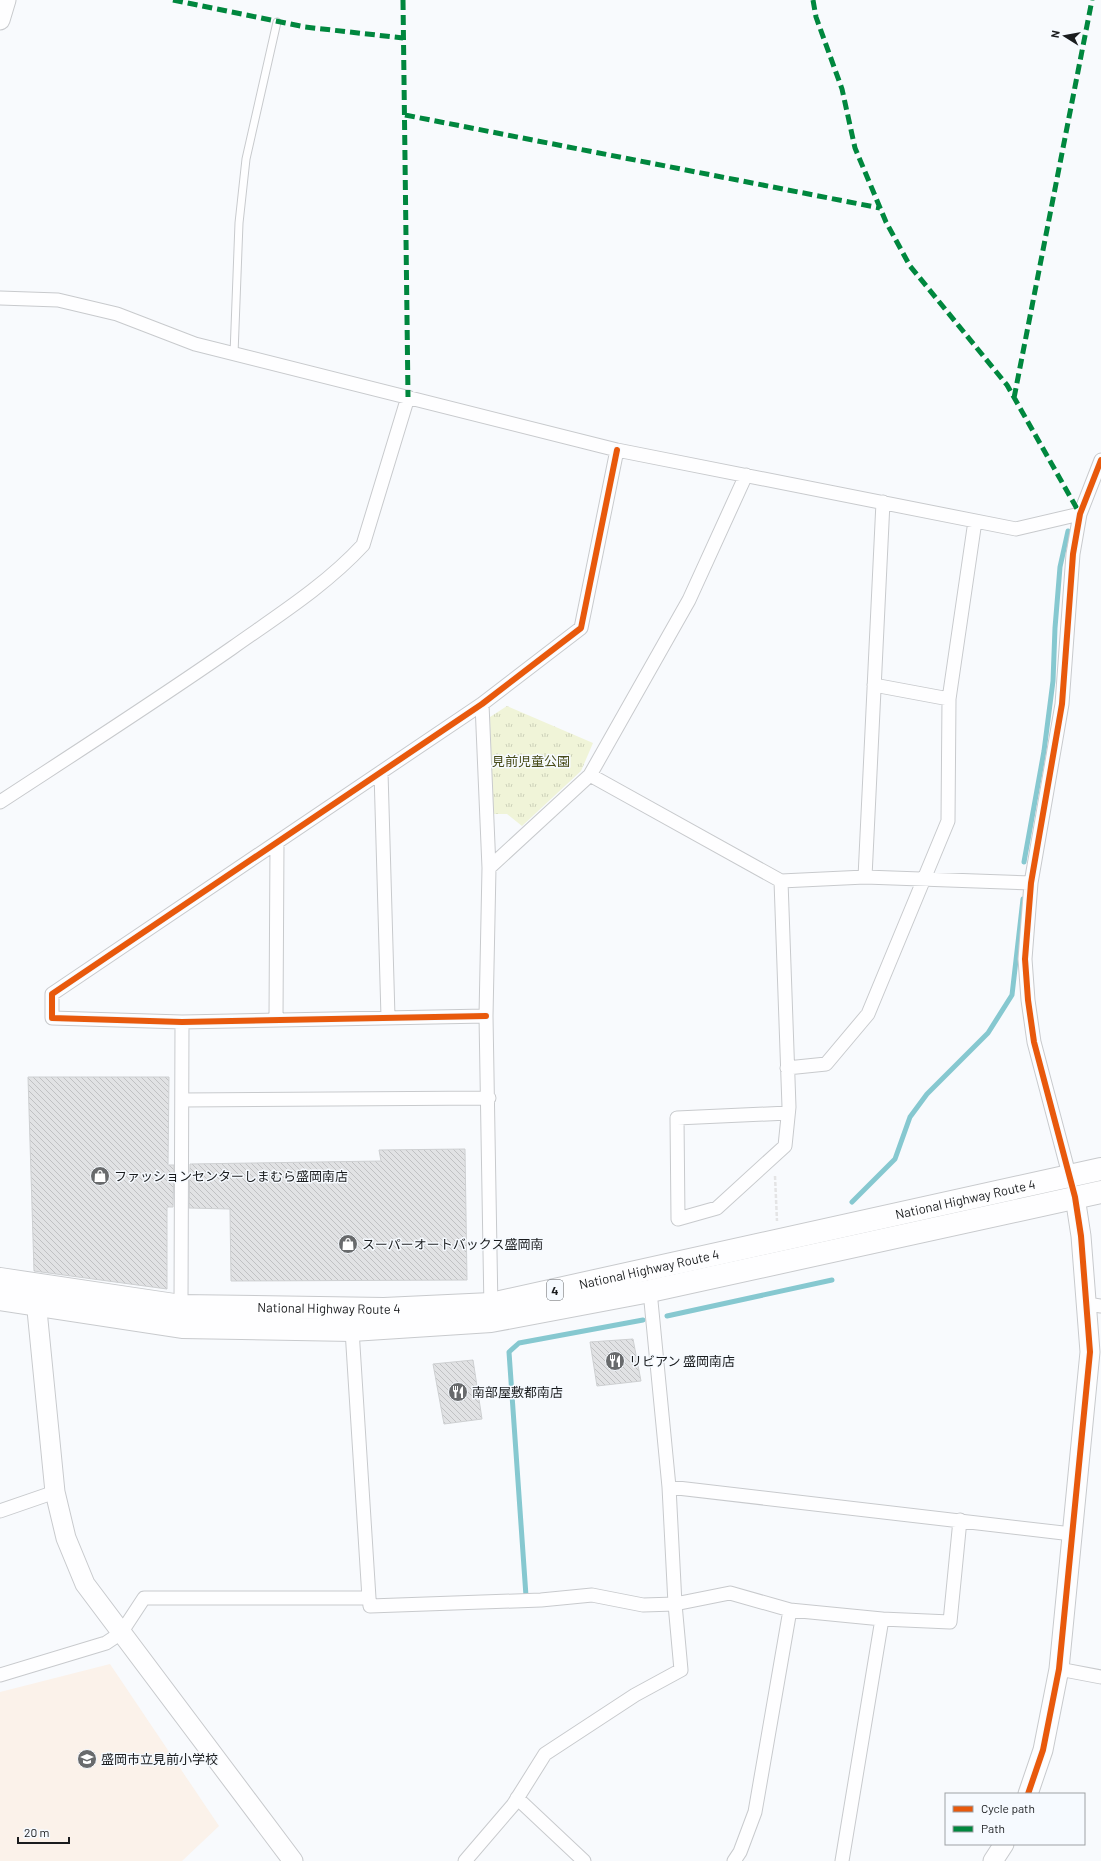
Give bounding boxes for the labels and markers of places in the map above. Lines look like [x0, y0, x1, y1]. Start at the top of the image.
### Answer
shop icon: ファッションセンターしまむら盛岡南店 [89, 1165, 111, 1187]
place label: ファッションセンターしまむら盛岡南店 [114, 1168, 348, 1184]
shop icon: スーパーオートバックス盛岡南 [337, 1233, 359, 1255]
place label: スーパーオートバックス盛岡南 [362, 1236, 543, 1252]
restaurant icon: リビアン 盛岡南店 [604, 1350, 626, 1372]
place label: リビアン 盛岡南店 [629, 1353, 735, 1369]
restaurant icon: 南部屋敷都南店 [447, 1381, 469, 1403]
place label: 南部屋敷都南店 [472, 1384, 563, 1400]
school or university icon: 盛岡市立見前小学校 [76, 1748, 98, 1770]
place label: 盛岡市立見前小学校 [101, 1751, 218, 1767]

